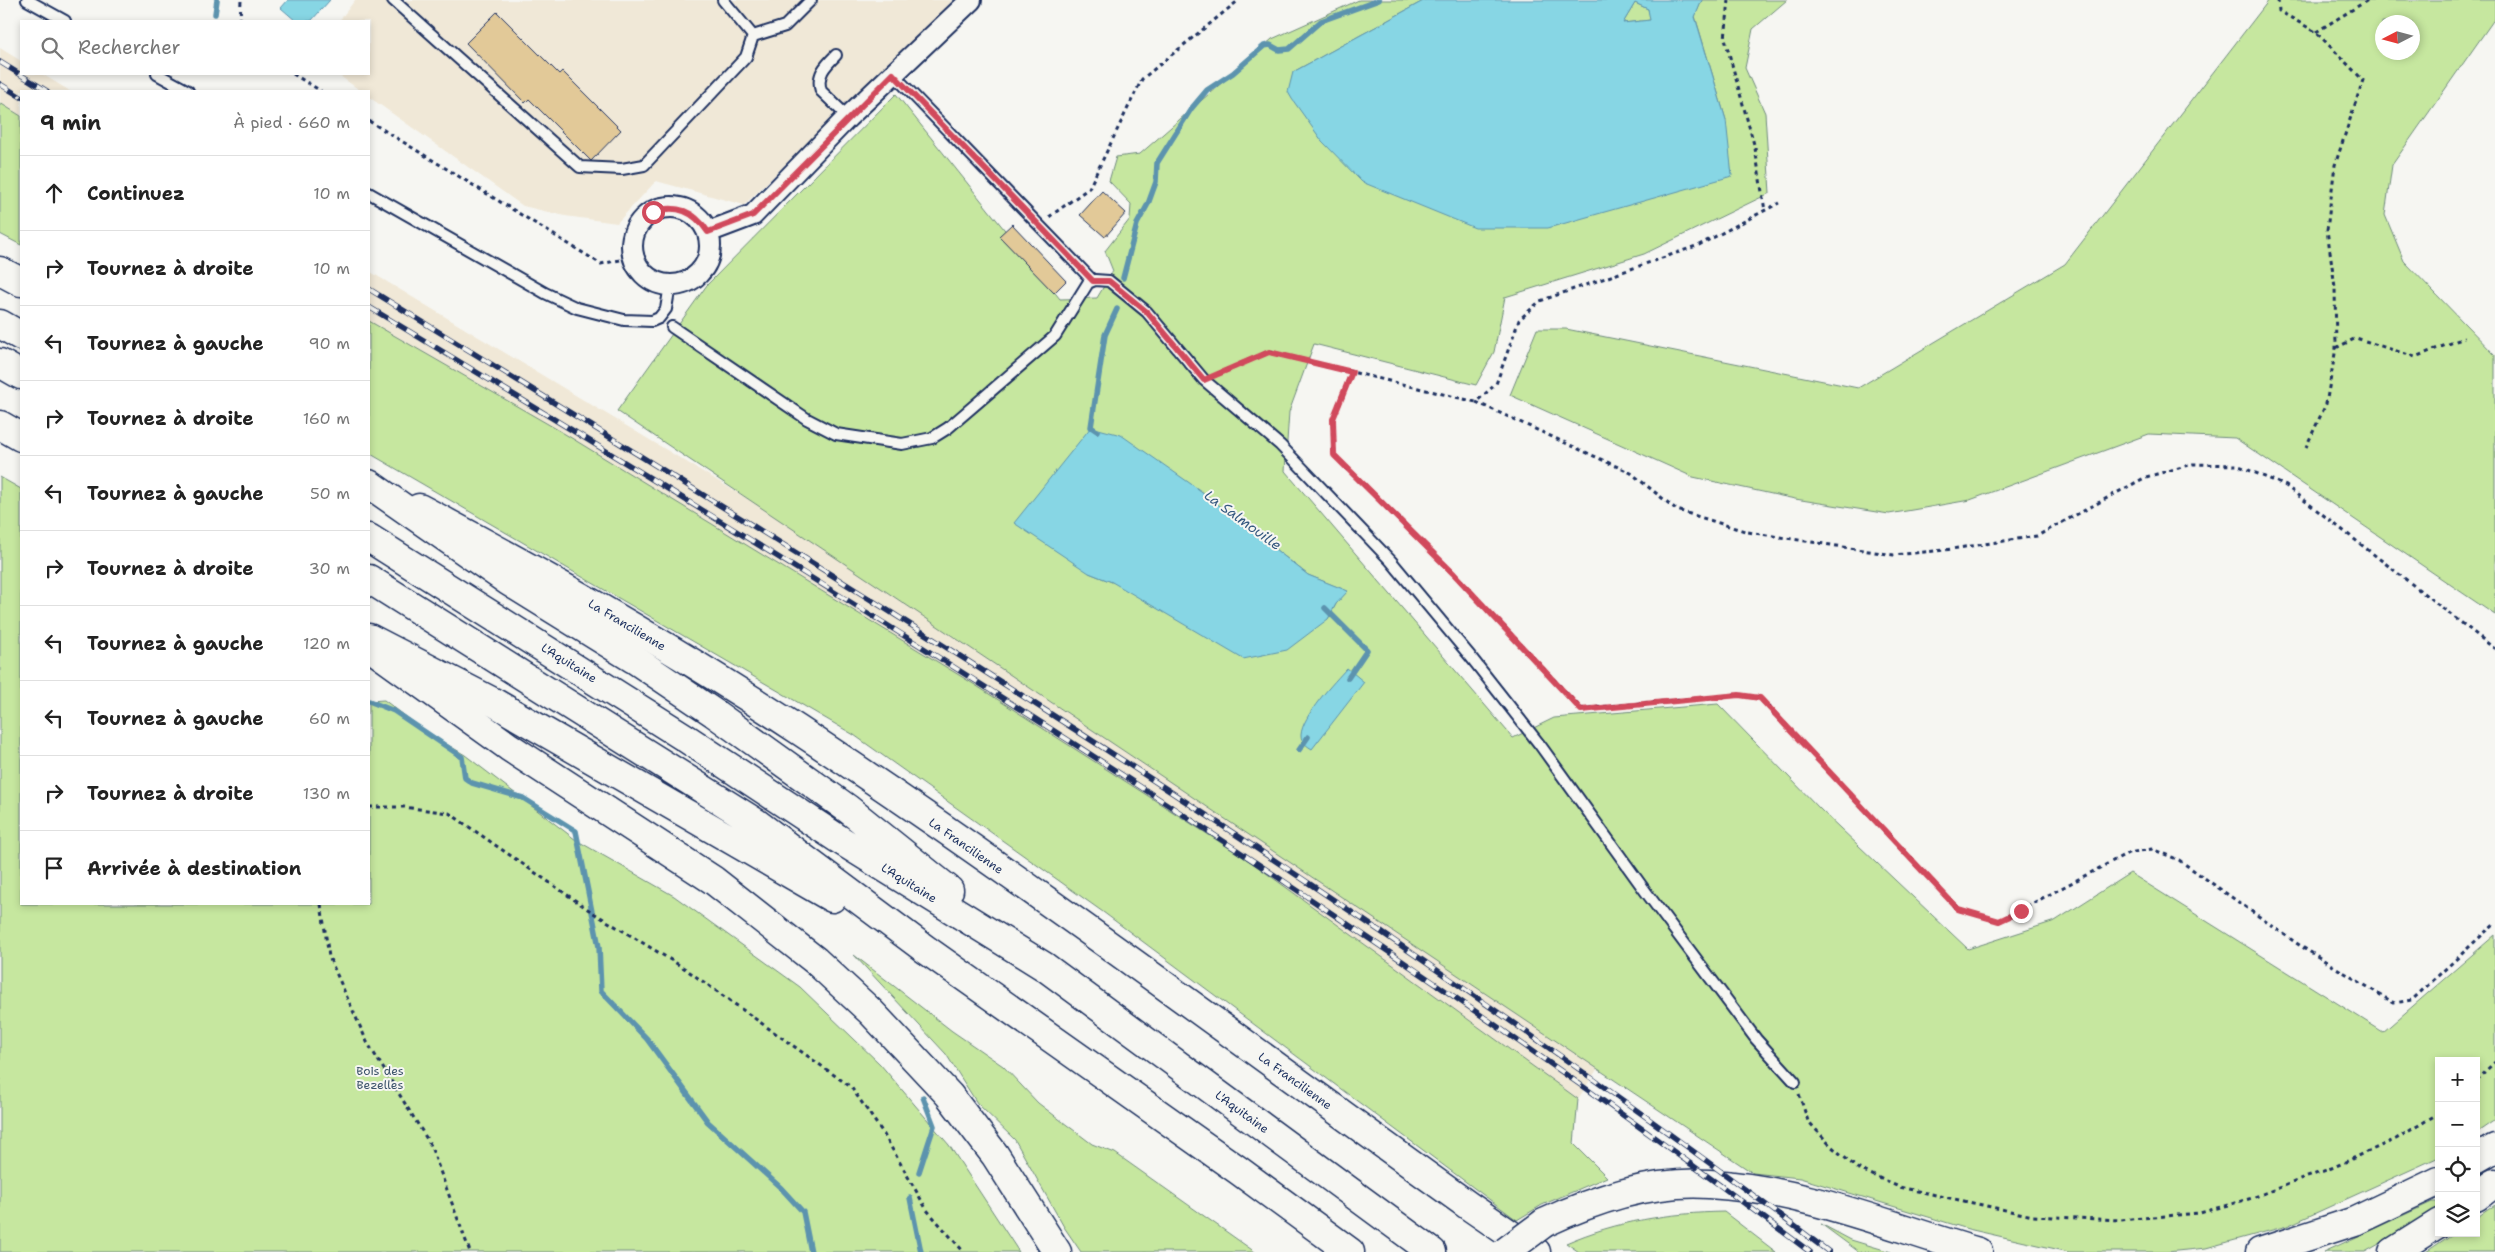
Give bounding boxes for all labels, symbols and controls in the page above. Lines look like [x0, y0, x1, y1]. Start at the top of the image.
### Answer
north arrow [2375, 15, 2420, 60]
search box [20, 20, 370, 75]
icon: search [38, 34, 66, 62]
text: Rechercher [78, 35, 181, 60]
text: 9 min [40, 109, 101, 137]
text: À pied · 660 m [233, 112, 350, 133]
icon: ahead [40, 179, 68, 207]
text: Continuez [87, 181, 185, 206]
text: 10 m [313, 183, 350, 204]
route start [642, 201, 665, 224]
icon: right [40, 254, 68, 282]
text: Tournez à droite [87, 256, 254, 281]
text: 10 m [313, 258, 350, 279]
icon: left [40, 329, 68, 357]
text: Tournez à gauche [87, 331, 264, 356]
text: 90 m [309, 333, 350, 354]
icon: right [40, 404, 68, 432]
text: Tournez à droite [87, 406, 254, 431]
text: 160 m [303, 408, 350, 429]
icon: left [40, 479, 68, 507]
text: Tournez à gauche [87, 481, 264, 506]
text: 50 m [310, 483, 350, 504]
water label: La Salmouille [1201, 486, 1285, 554]
icon: right [40, 554, 68, 582]
text: Tournez à droite [87, 556, 254, 581]
text: 30 m [309, 558, 350, 579]
street label: La Francilienne [585, 596, 669, 655]
icon: left [40, 629, 68, 657]
text: Tournez à gauche [87, 631, 264, 656]
text: 120 m [303, 633, 350, 654]
street label: L'Aquitaine [538, 640, 600, 687]
icon: left [40, 704, 68, 732]
text: Tournez à gauche [87, 706, 264, 731]
text: 60 m [309, 708, 350, 729]
icon: right [40, 779, 68, 807]
text: Tournez à droite [87, 781, 254, 806]
text: 130 m [303, 783, 350, 804]
street label: La Francilienne [925, 814, 1007, 878]
icon: arrive [40, 854, 68, 882]
text: Arrivée à destination [87, 856, 301, 881]
street label: L'Aquitaine [878, 860, 940, 907]
route end [2010, 900, 2033, 923]
street label: La Francilienne [1255, 1049, 1335, 1113]
map controls [2435, 1057, 2480, 1237]
button: + [2435, 1057, 2480, 1102]
park label: Bois des Bezelles [356, 1063, 404, 1093]
street label: L'Aquitaine [1212, 1087, 1272, 1137]
button: − [2435, 1102, 2480, 1147]
button: locate [2435, 1147, 2480, 1192]
button: layers [2435, 1192, 2480, 1237]

